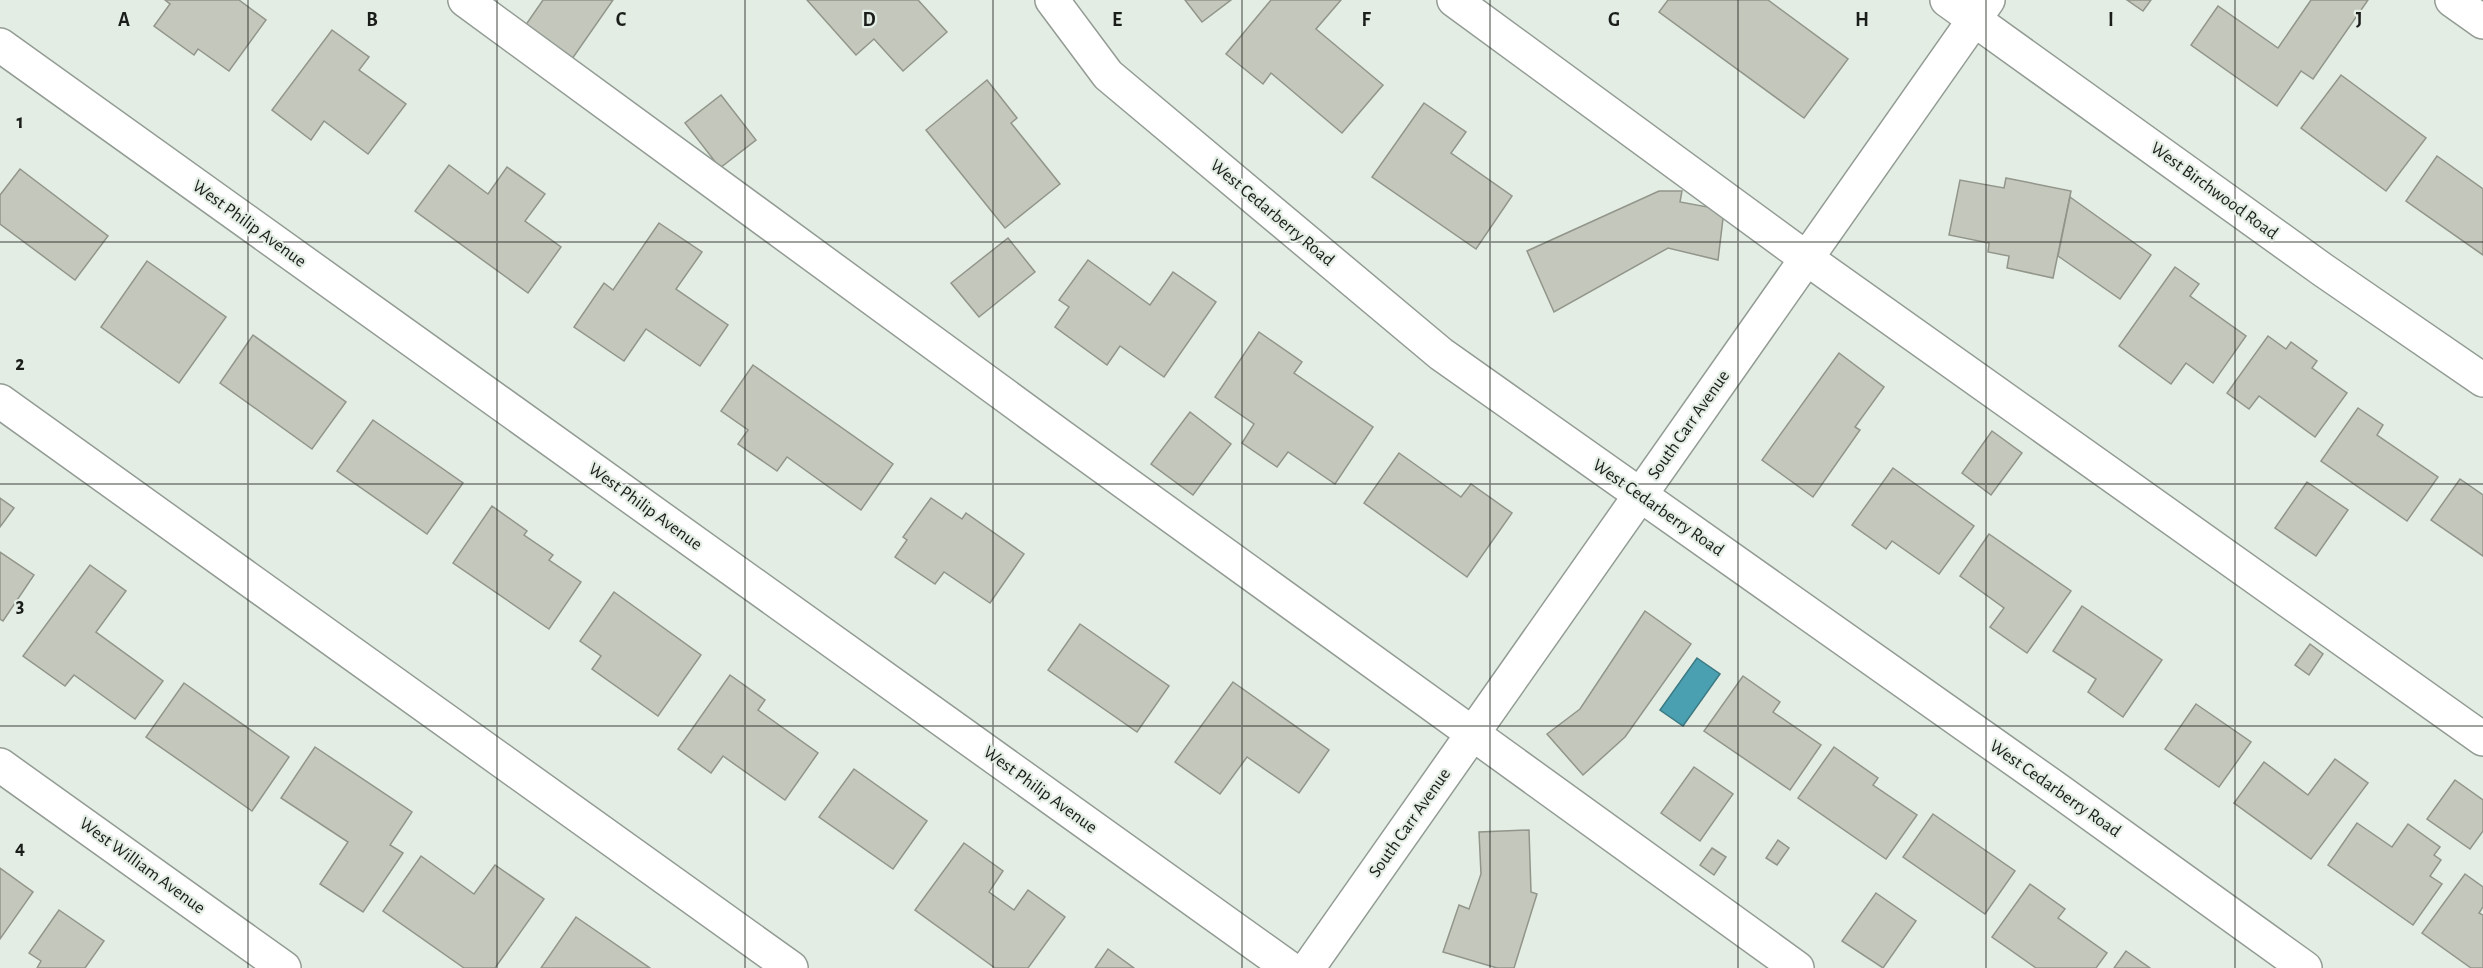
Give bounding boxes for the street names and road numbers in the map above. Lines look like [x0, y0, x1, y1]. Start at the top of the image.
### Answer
street label: West Birchwood Road [2147, 139, 2281, 243]
street label: West Cedarberry Road [1207, 156, 1337, 270]
street label: West Philip Avenue [189, 177, 309, 271]
street label: South Carr Avenue [1645, 367, 1733, 483]
street label: West Cedarberry Road [1589, 456, 1727, 560]
street label: West Philip Avenue [585, 460, 705, 554]
street label: West Cedarberry Road [1986, 737, 2124, 841]
street label: West Philip Avenue [980, 743, 1100, 837]
street label: South Carr Avenue [1366, 765, 1454, 881]
street label: West William Avenue [76, 814, 208, 918]

